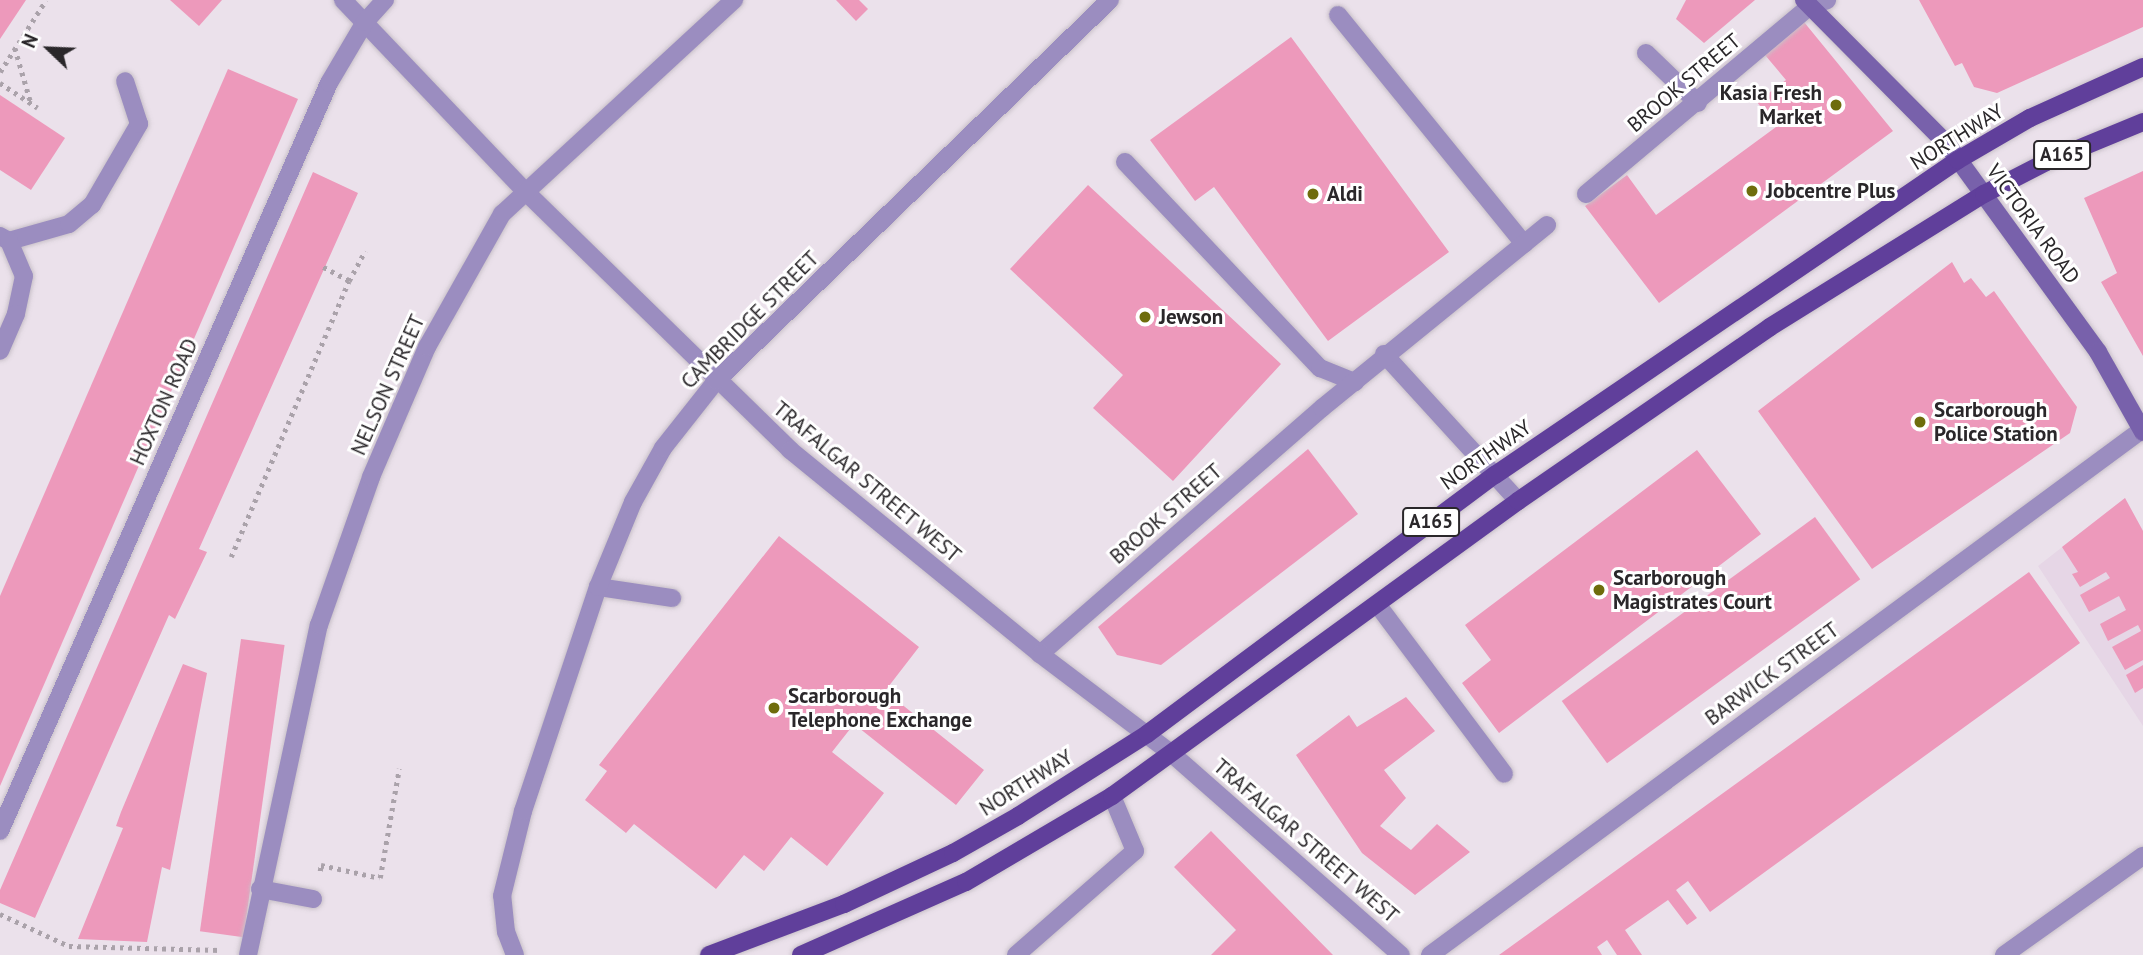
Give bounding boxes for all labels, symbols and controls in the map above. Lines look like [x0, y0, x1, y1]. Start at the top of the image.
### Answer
north arrow [14, 14, 84, 84]
street label: BROOK STREET [1622, 28, 1746, 138]
text: N [16, 30, 43, 51]
place label: Kasia Fresh Market [1720, 80, 1822, 130]
marker: Kasia Fresh Market [1828, 97, 1844, 113]
street label: NORTHWAY [1906, 99, 2008, 175]
road number: A165 [2032, 140, 2092, 170]
street label: VICTORIA ROAD [1981, 159, 2085, 289]
place label: Jobcentre Plus [1766, 178, 1895, 204]
place label: Aldi [1327, 181, 1363, 207]
marker: Jobcentre Plus [1744, 183, 1760, 199]
marker: Aldi [1305, 186, 1321, 202]
street label: CAMBRIDGE STREET [676, 246, 824, 394]
place label: Jewson [1159, 304, 1223, 330]
marker: Jewson [1137, 309, 1153, 325]
street label: NELSON STREET [346, 311, 430, 459]
street label: HOXTON ROAD [125, 335, 203, 469]
street label: TRAFALGAR STREET WEST [768, 396, 966, 568]
place label: Scarborough Police Station [1934, 397, 2058, 447]
marker: Scarborough Police Station [1912, 414, 1928, 430]
street label: NORTHWAY [1436, 415, 1536, 495]
street label: BROOK STREET [1105, 458, 1227, 570]
road number: A165 [1401, 506, 1461, 538]
place label: Scarborough Magistrates Court [1613, 565, 1772, 615]
marker: Scarborough Magistrates Court [1591, 582, 1607, 598]
street label: BARWICK STREET [1700, 617, 1844, 731]
place label: Scarborough Telephone Exchange [788, 683, 972, 733]
marker: Scarborough Telephone Exchange [766, 700, 782, 716]
street label: NORTHWAY [975, 745, 1077, 821]
street label: TRAFALGAR STREET WEST [1208, 753, 1404, 929]

